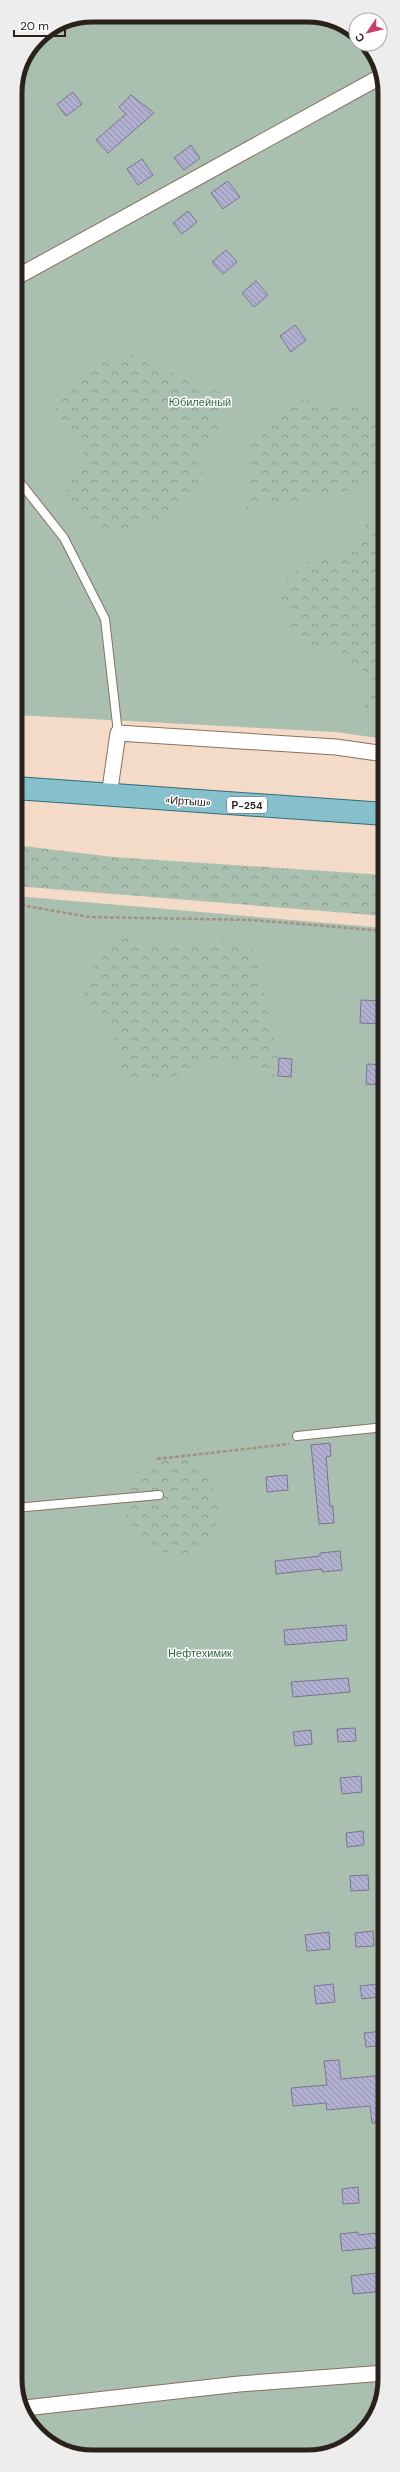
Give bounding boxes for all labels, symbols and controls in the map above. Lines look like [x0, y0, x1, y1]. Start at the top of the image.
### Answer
scale bar [14, 12, 65, 38]
north arrow [348, 12, 388, 52]
text: 20 m [20, 18, 49, 34]
text: С [352, 30, 368, 45]
park label: Юбилейный [169, 395, 231, 409]
street label: «Иртыш» [165, 792, 211, 810]
road number: Р-254 [227, 797, 267, 813]
park label: Нефтехимик [168, 1646, 232, 1660]

